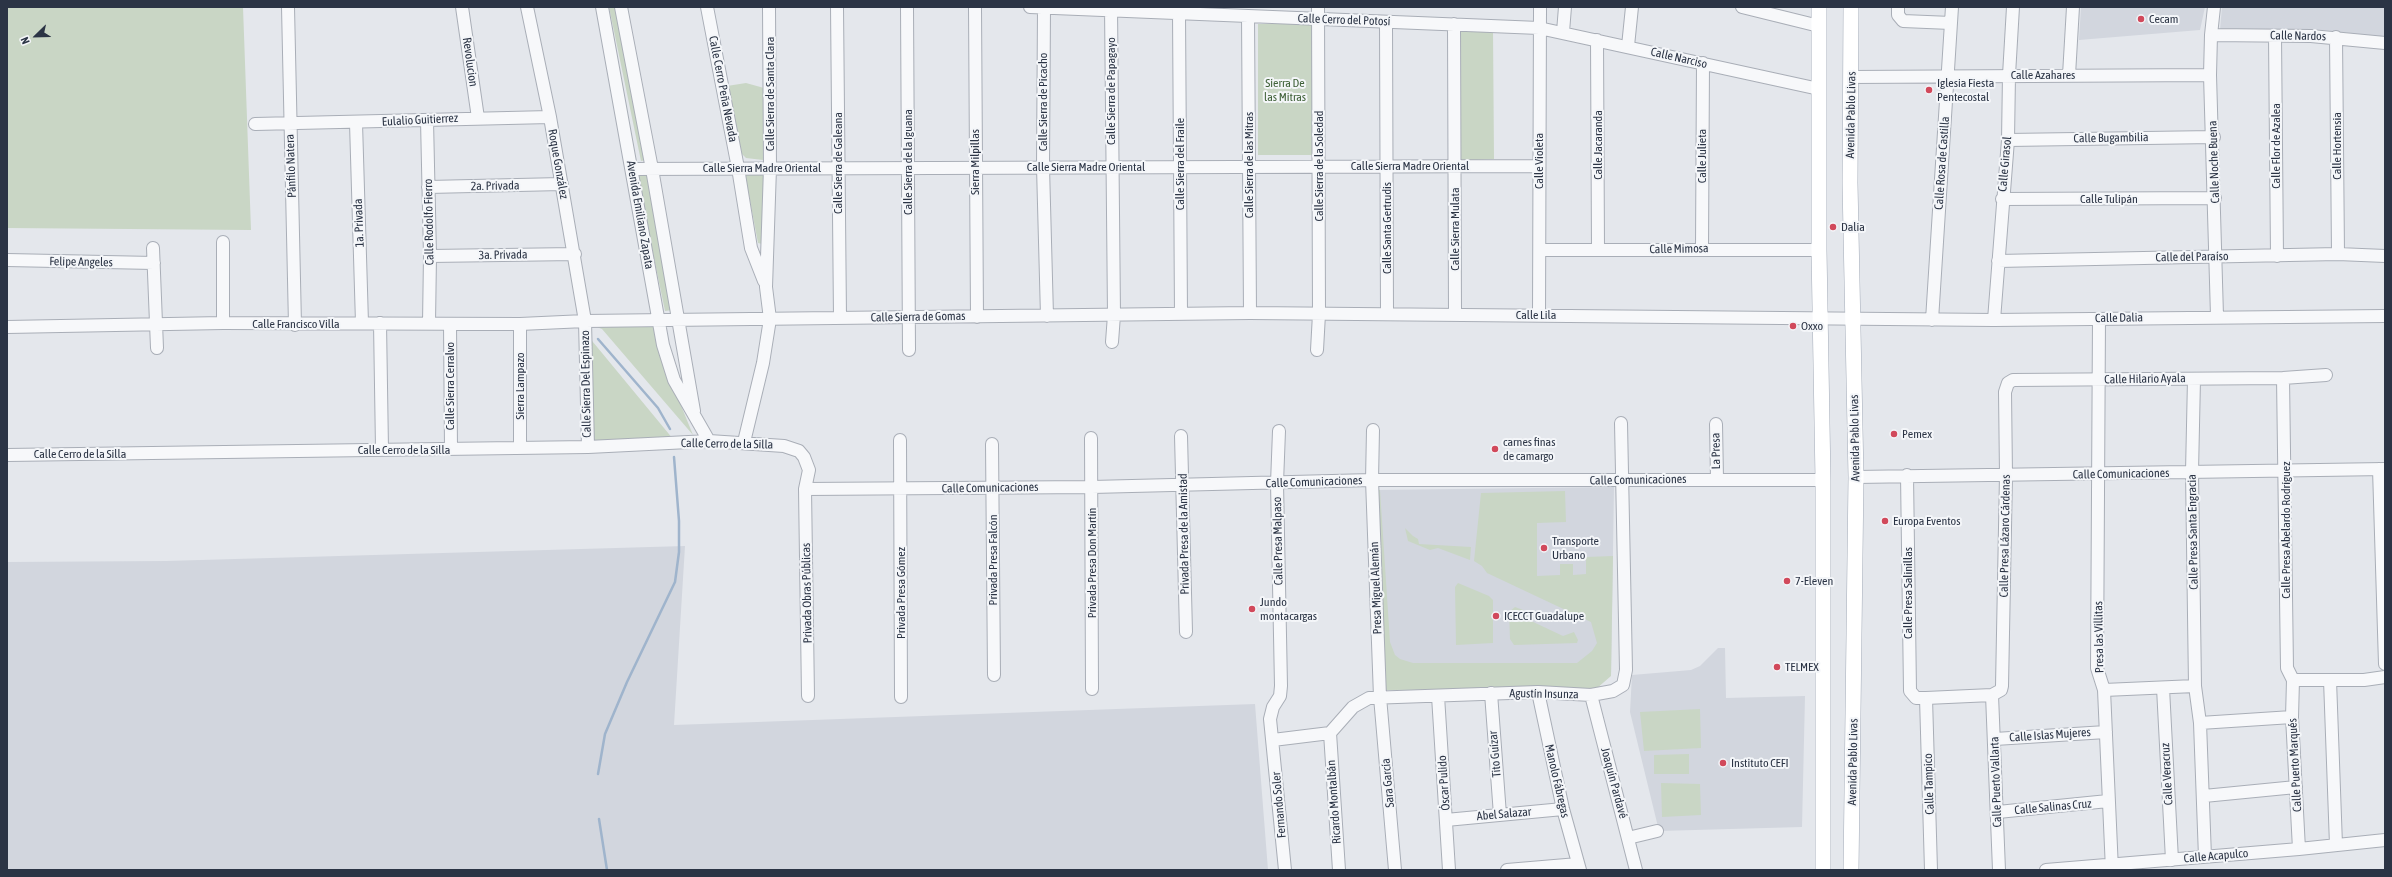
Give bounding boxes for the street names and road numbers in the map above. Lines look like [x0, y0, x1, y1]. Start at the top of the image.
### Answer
street label: Calle Cerro del Potosí [1297, 11, 1391, 29]
street label: Calle Nardos [2270, 28, 2326, 44]
street label: Calle Cerro Peña Nevada [706, 35, 740, 143]
street label: Revolucion [459, 37, 481, 87]
street label: Calle Sierra de Santa Clara [763, 37, 777, 151]
street label: Calle Sierra de Papagayo [1104, 37, 1118, 145]
street label: Calle Narciso [1649, 45, 1709, 71]
street label: Calle Sierra de Picacho [1036, 53, 1050, 151]
street label: Calle Azahares [2011, 68, 2075, 82]
street label: Avenida Pablo Livas [1843, 71, 1859, 159]
street label: Calle Flor de Azalea [2269, 103, 2283, 189]
street label: Calle Sierra de la Iguana [901, 109, 915, 215]
street label: Calle Jacaranda [1591, 110, 1605, 180]
street label: Eulalio Guitierrez [382, 111, 458, 129]
street label: Calle Sierra de la Soledad [1312, 111, 1326, 221]
street label: Calle Sierra de Galeana [831, 112, 845, 214]
street label: Calle Sierra de las Mitras [1242, 112, 1256, 218]
street label: Calle Hortensia [2330, 112, 2344, 180]
street label: Calle Rosa de Castilla [1932, 116, 1952, 210]
street label: Calle Sierra del Fraile [1173, 118, 1187, 210]
street label: Calle Noche Buena [2205, 120, 2223, 204]
street label: Roque González [545, 128, 571, 200]
street label: Sierra Milpillas [968, 129, 982, 195]
street label: Calle Julieta [1695, 129, 1709, 183]
street label: Calle Bugambilia [2073, 130, 2149, 146]
street label: Calle Violeta [1532, 133, 1546, 189]
street label: Pánfilo Natera [283, 134, 299, 198]
street label: Calle Girasol [1995, 136, 2015, 192]
street label: Calle Sierra Madre Oriental [1351, 159, 1469, 173]
street label: Avenida Emiliano Zapata [623, 160, 657, 270]
street label: Calle Sierra Madre Oriental [1027, 160, 1145, 174]
street label: Calle Sierra Madre Oriental [703, 161, 821, 175]
street label: Calle Rodolfo Fierro [421, 178, 437, 266]
street label: 2a. Privada [470, 178, 520, 194]
street label: Calle Santa Gertrudis [1380, 182, 1394, 274]
street label: Calle Sierra Mulata [1448, 187, 1462, 271]
street label: Calle Tulipán [2080, 192, 2138, 206]
street label: 1a. Privada [351, 198, 367, 248]
street label: Calle Mimosa [1649, 241, 1709, 257]
street label: 3a. Privada [478, 247, 528, 263]
street label: Calle del Paraíso [2155, 249, 2229, 265]
street label: Felipe Angeles [49, 254, 113, 270]
street label: Calle Lila [1516, 308, 1556, 322]
street label: Calle Sierra de Gomas [870, 309, 966, 325]
street label: Calle Dalia [2095, 310, 2143, 326]
street label: Calle Francisco Villa [252, 317, 340, 331]
street label: Calle Sierra Del Espinazo [578, 330, 594, 438]
street label: Calle Sierra Cerralvo [443, 342, 457, 430]
street label: Sierra Lampazo [513, 352, 527, 420]
street label: Calle Hilario Ayala [2104, 371, 2186, 387]
street label: Avenida Pablo Livas [1847, 394, 1863, 482]
street label: La Presa [1708, 433, 1724, 469]
street label: Calle Cerro de la Silla [681, 436, 773, 452]
street label: Calle Cerro de la Silla [358, 443, 450, 457]
street label: Calle Cerro de la Silla [34, 447, 126, 461]
street label: Calle Presa Abelardo Rodríguez [2279, 461, 2293, 599]
street label: Calle Comunicaciones [2073, 466, 2169, 482]
street label: Calle Comunicaciones [1590, 472, 1686, 488]
street label: Privada Presa de la Amistad [1176, 473, 1192, 595]
street label: Calle Comunicaciones [1265, 473, 1363, 491]
street label: Calle Presa Lázaro Cárdenas [1997, 474, 2013, 598]
street label: Calle Presa Santa Engracia [2185, 474, 2201, 590]
street label: Calle Comunicaciones [942, 480, 1038, 496]
street label: Calle Presa Malpaso [1270, 497, 1286, 585]
street label: Privada Presa Don Martín [1085, 508, 1099, 618]
street label: Privada Presa Falcón [986, 515, 1000, 605]
street label: Presa Miguel Alemán [1367, 541, 1385, 635]
street label: Privada Obras Públicas [799, 543, 815, 643]
street label: Privada Presa Gómez [894, 547, 908, 639]
street label: Calle Presa Salinillas [1901, 547, 1915, 639]
street label: Presa las Villitas [2091, 601, 2107, 673]
street label: Agustín Insunza [1509, 686, 1579, 702]
street label: Avenida Pablo Livas [1845, 718, 1861, 806]
street label: Calle Puerto Marqués [2285, 718, 2305, 812]
street label: Calle Islas Mujeres [2009, 725, 2091, 745]
street label: Tito Guízar [1486, 730, 1504, 778]
street label: Calle Puerto Vallarta [1987, 736, 2005, 828]
street label: Manolo Fábregas [1542, 743, 1572, 819]
street label: Calle Veracruz [2158, 743, 2176, 805]
street label: Joaquín Pardavé [1598, 746, 1630, 820]
street label: Calle Tampico [1921, 753, 1937, 815]
street label: Óscar Pulido [1435, 755, 1453, 811]
street label: Sara García [1379, 758, 1397, 808]
street label: Ricardo Montalbán [1324, 760, 1344, 844]
street label: Fernando Soler [1269, 771, 1289, 839]
street label: Calle Salinas Cruz [2014, 796, 2092, 818]
street label: Abel Salazar [1476, 804, 1532, 824]
street label: Calle Acapulco [2183, 846, 2249, 866]

